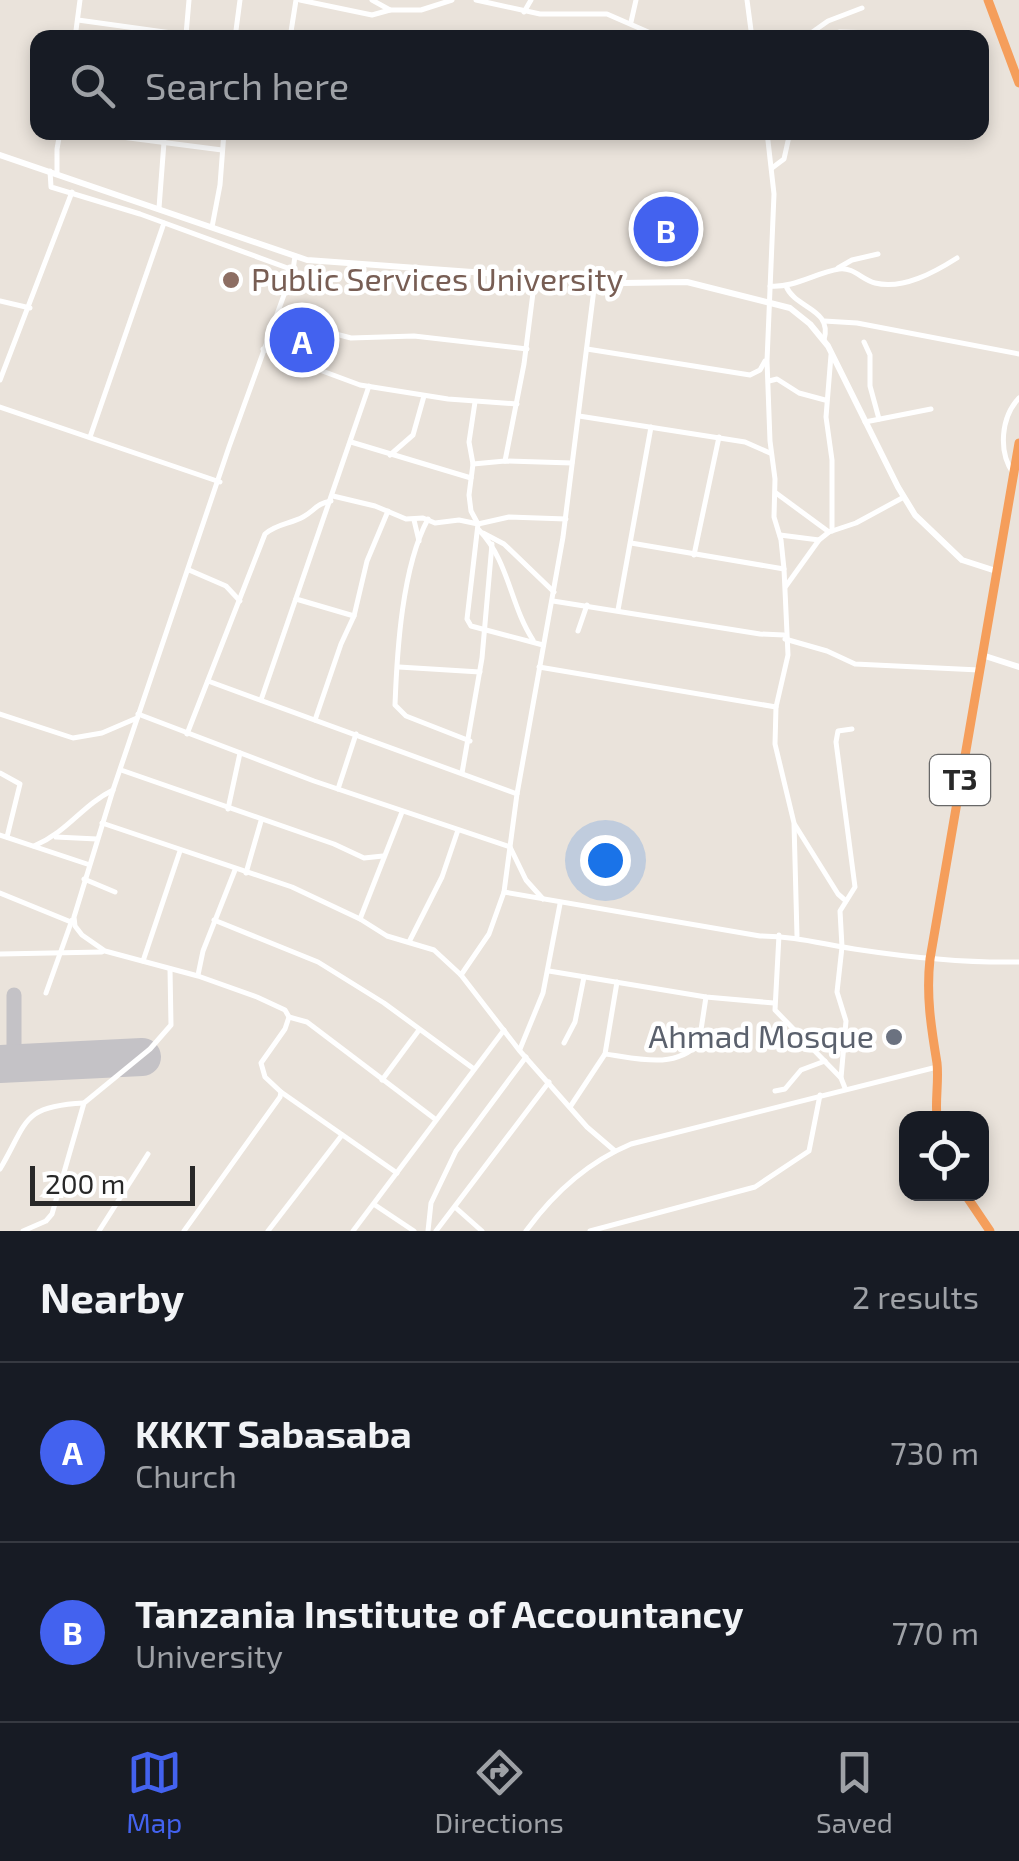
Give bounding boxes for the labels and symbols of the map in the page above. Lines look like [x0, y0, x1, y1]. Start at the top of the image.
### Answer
pin: B [634, 192, 698, 266]
place label: Public Services University [251, 259, 623, 297]
marker: Public Services University [220, 269, 242, 291]
pin: A [270, 302, 334, 378]
road number: T3 [930, 755, 990, 805]
your location [580, 835, 631, 886]
place label: Ahmad Mosque [648, 1016, 874, 1054]
marker: Ahmad Mosque [883, 1026, 905, 1048]
scale bar [30, 1161, 195, 1206]

